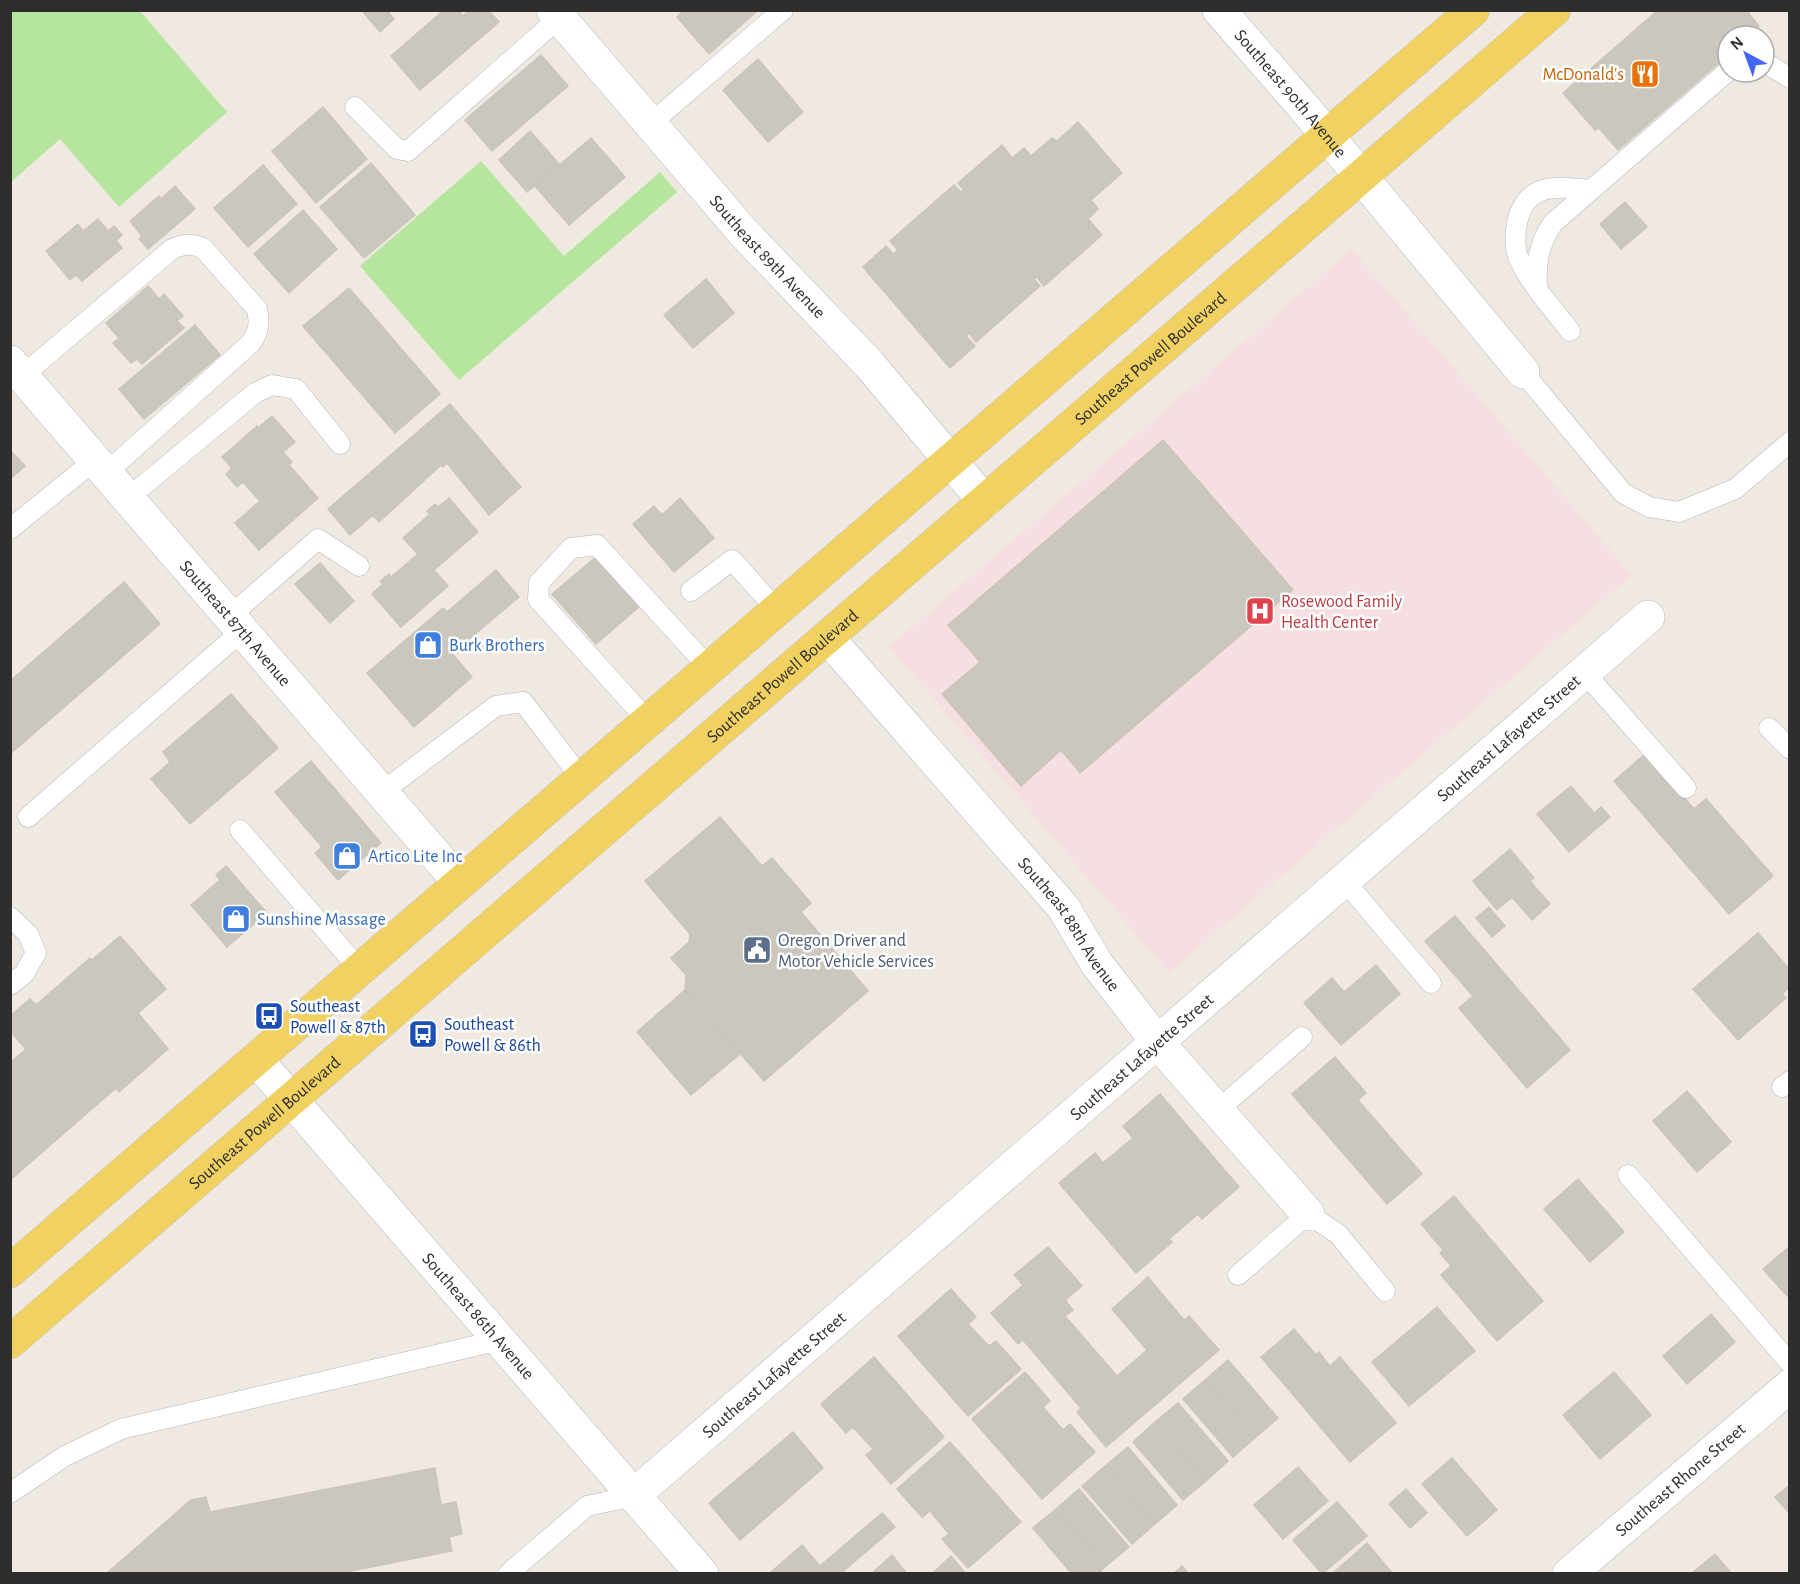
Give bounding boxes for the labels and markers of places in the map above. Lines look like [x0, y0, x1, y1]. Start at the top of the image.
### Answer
restaurant icon: McDonald's [1629, 58, 1661, 90]
place label: McDonald's [1542, 66, 1624, 84]
place label: Rosewood Family Health Center [1281, 593, 1403, 632]
hospital icon: Rosewood Family Health Center [1244, 595, 1276, 627]
shop icon: Burk Brothers [412, 629, 444, 661]
place label: Burk Brothers [449, 637, 545, 655]
shop icon: Artico Lite Inc [331, 840, 363, 872]
place label: Artico Lite Inc [368, 848, 462, 866]
shop icon: Sunshine Massage [220, 903, 252, 935]
place label: Sunshine Massage [257, 911, 386, 929]
place label: Oregon Driver and Motor Vehicle Services [778, 932, 934, 971]
public building icon: Oregon Driver and Motor Vehicle Services [741, 934, 773, 966]
place label: Southeast Powell & 87th [290, 998, 386, 1037]
bus stop icon: Southeast Powell & 87th [253, 1000, 285, 1032]
place label: Southeast Powell & 86th [444, 1016, 541, 1055]
bus stop icon: Southeast Powell & 86th [407, 1018, 439, 1050]

